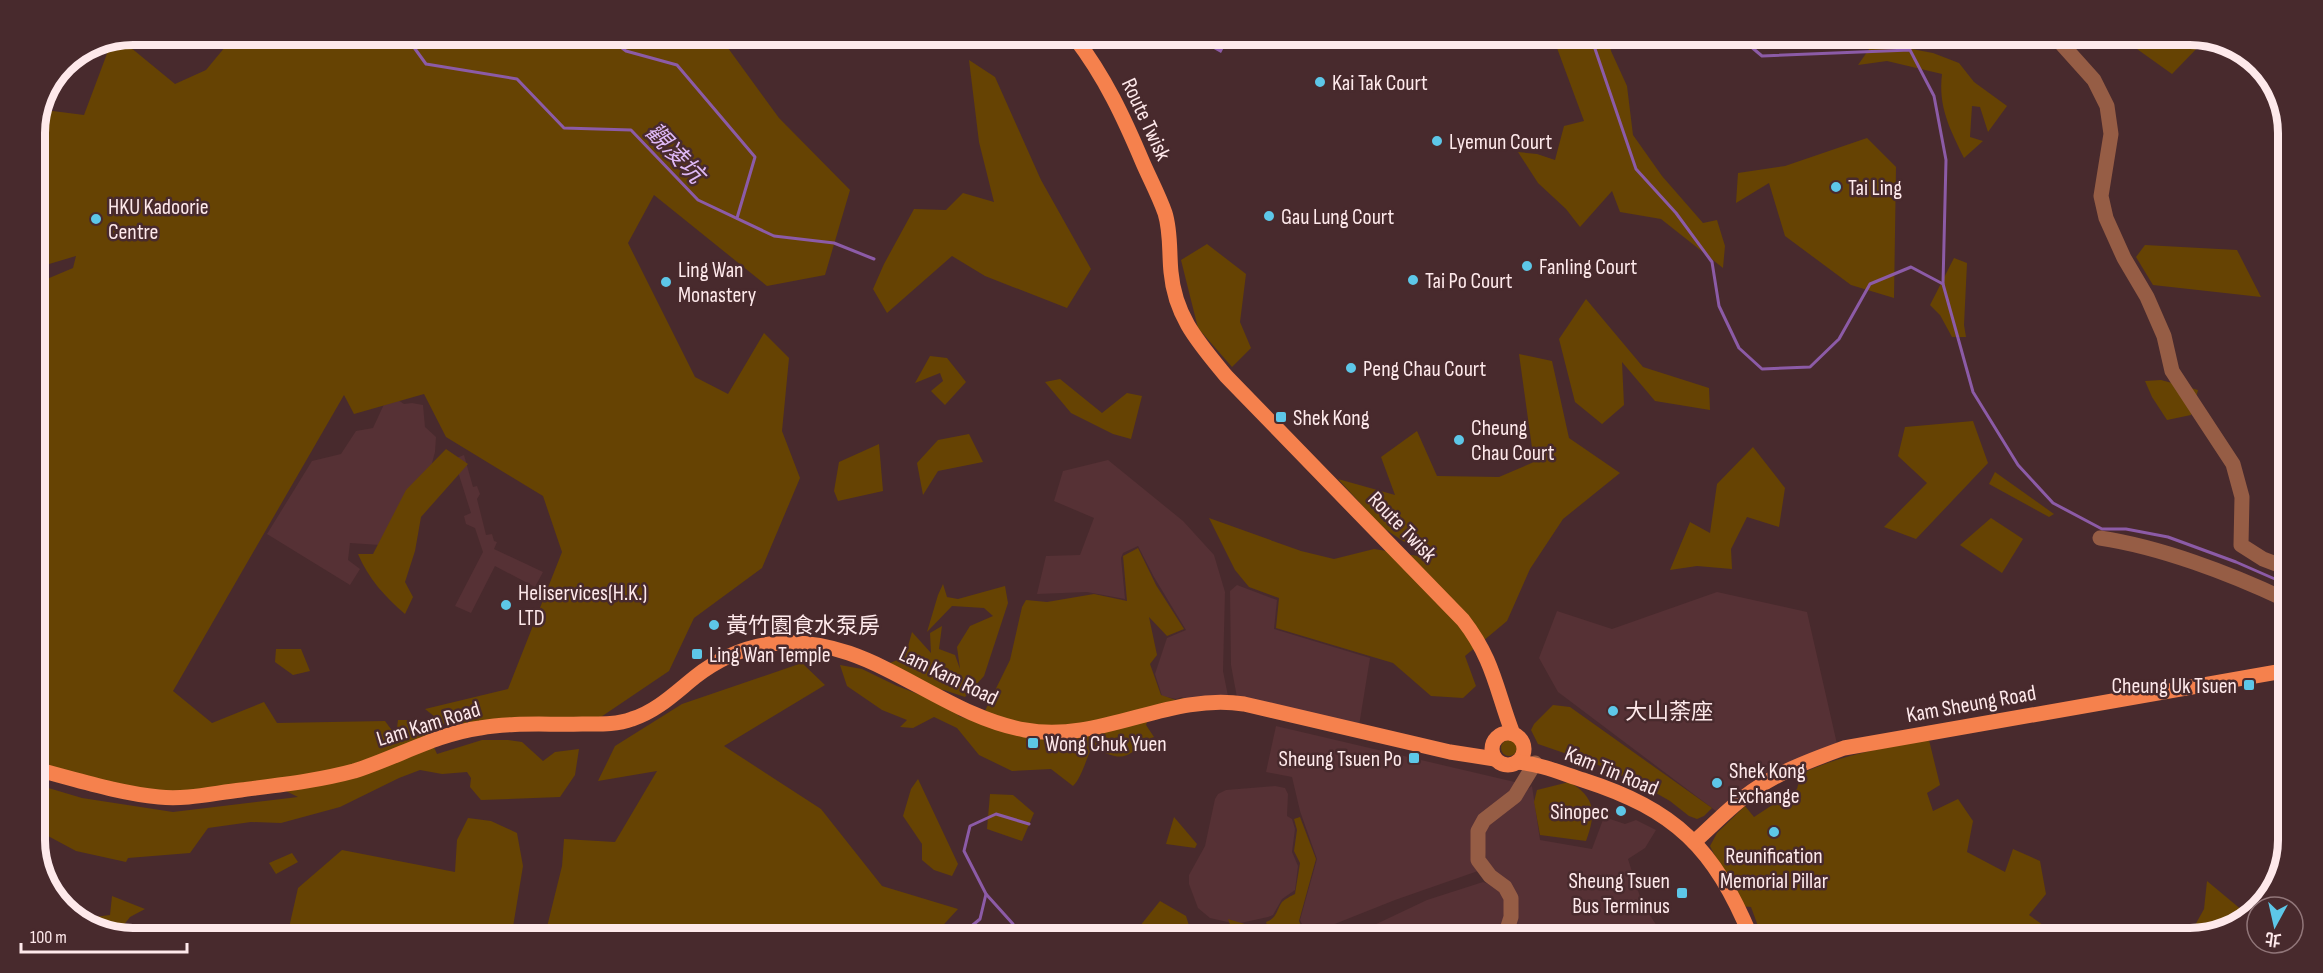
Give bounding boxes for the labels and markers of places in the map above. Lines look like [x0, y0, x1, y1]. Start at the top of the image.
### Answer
place label: Kai Tak Court [1332, 70, 1428, 97]
marker: Kai Tak Court [1313, 75, 1327, 89]
place label: Lyemun Court [1449, 129, 1552, 156]
marker: Lyemun Court [1430, 134, 1444, 148]
place label: Tai Ling [1848, 175, 1902, 202]
marker: Tai Ling [1829, 180, 1843, 194]
place label: HKU Kadoorie Centre [108, 194, 209, 246]
place label: Gau Lung Court [1281, 204, 1394, 231]
marker: Gau Lung Court [1262, 209, 1276, 223]
marker: HKU Kadoorie Centre [89, 212, 103, 226]
place label: Fanling Court [1539, 254, 1638, 281]
place label: Ling Wan Monastery [678, 257, 757, 309]
marker: Fanling Court [1520, 259, 1534, 273]
place label: Tai Po Court [1425, 268, 1513, 295]
marker: Tai Po Court [1406, 273, 1420, 287]
marker: Ling Wan Monastery [659, 275, 673, 289]
place label: Peng Chau Court [1363, 356, 1486, 383]
marker: Peng Chau Court [1344, 361, 1358, 375]
place label: Shek Kong [1293, 405, 1370, 432]
marker: Shek Kong [1274, 410, 1288, 424]
place label: Cheung Chau Court [1471, 415, 1555, 467]
marker: Cheung Chau Court [1452, 433, 1466, 447]
place label: Heliservices(H.K.) LTD [518, 580, 647, 632]
marker: Heliservices(H.K.) LTD [499, 598, 513, 612]
place label: 黃竹園食水泵房 [726, 613, 880, 640]
marker: 黃竹園食水泵房 [707, 618, 721, 632]
place label: Ling Wan Temple [709, 642, 831, 669]
marker: Ling Wan Temple [690, 647, 704, 661]
place label: Cheung Uk Tsuen [2111, 673, 2237, 700]
marker: Cheung Uk Tsuen [2242, 678, 2256, 692]
place label: 大山荼座 [1625, 699, 1713, 726]
marker: 大山荼座 [1606, 704, 1620, 718]
place label: Wong Chuk Yuen [1045, 731, 1167, 758]
marker: Wong Chuk Yuen [1026, 736, 1040, 750]
place label: Sheung Tsuen Po [1279, 746, 1402, 773]
marker: Sheung Tsuen Po [1407, 751, 1421, 765]
place label: Shek Kong Exchange [1729, 758, 1806, 810]
marker: Shek Kong Exchange [1710, 776, 1724, 790]
place label: Sinopec [1550, 799, 1609, 826]
marker: Sinopec [1614, 804, 1628, 818]
marker: Reunification Memorial Pillar [1767, 825, 1781, 839]
place label: Reunification Memorial Pillar [1720, 843, 1828, 895]
place label: Sheung Tsuen Bus Terminus [1568, 868, 1670, 920]
marker: Sheung Tsuen Bus Terminus [1675, 886, 1689, 900]

